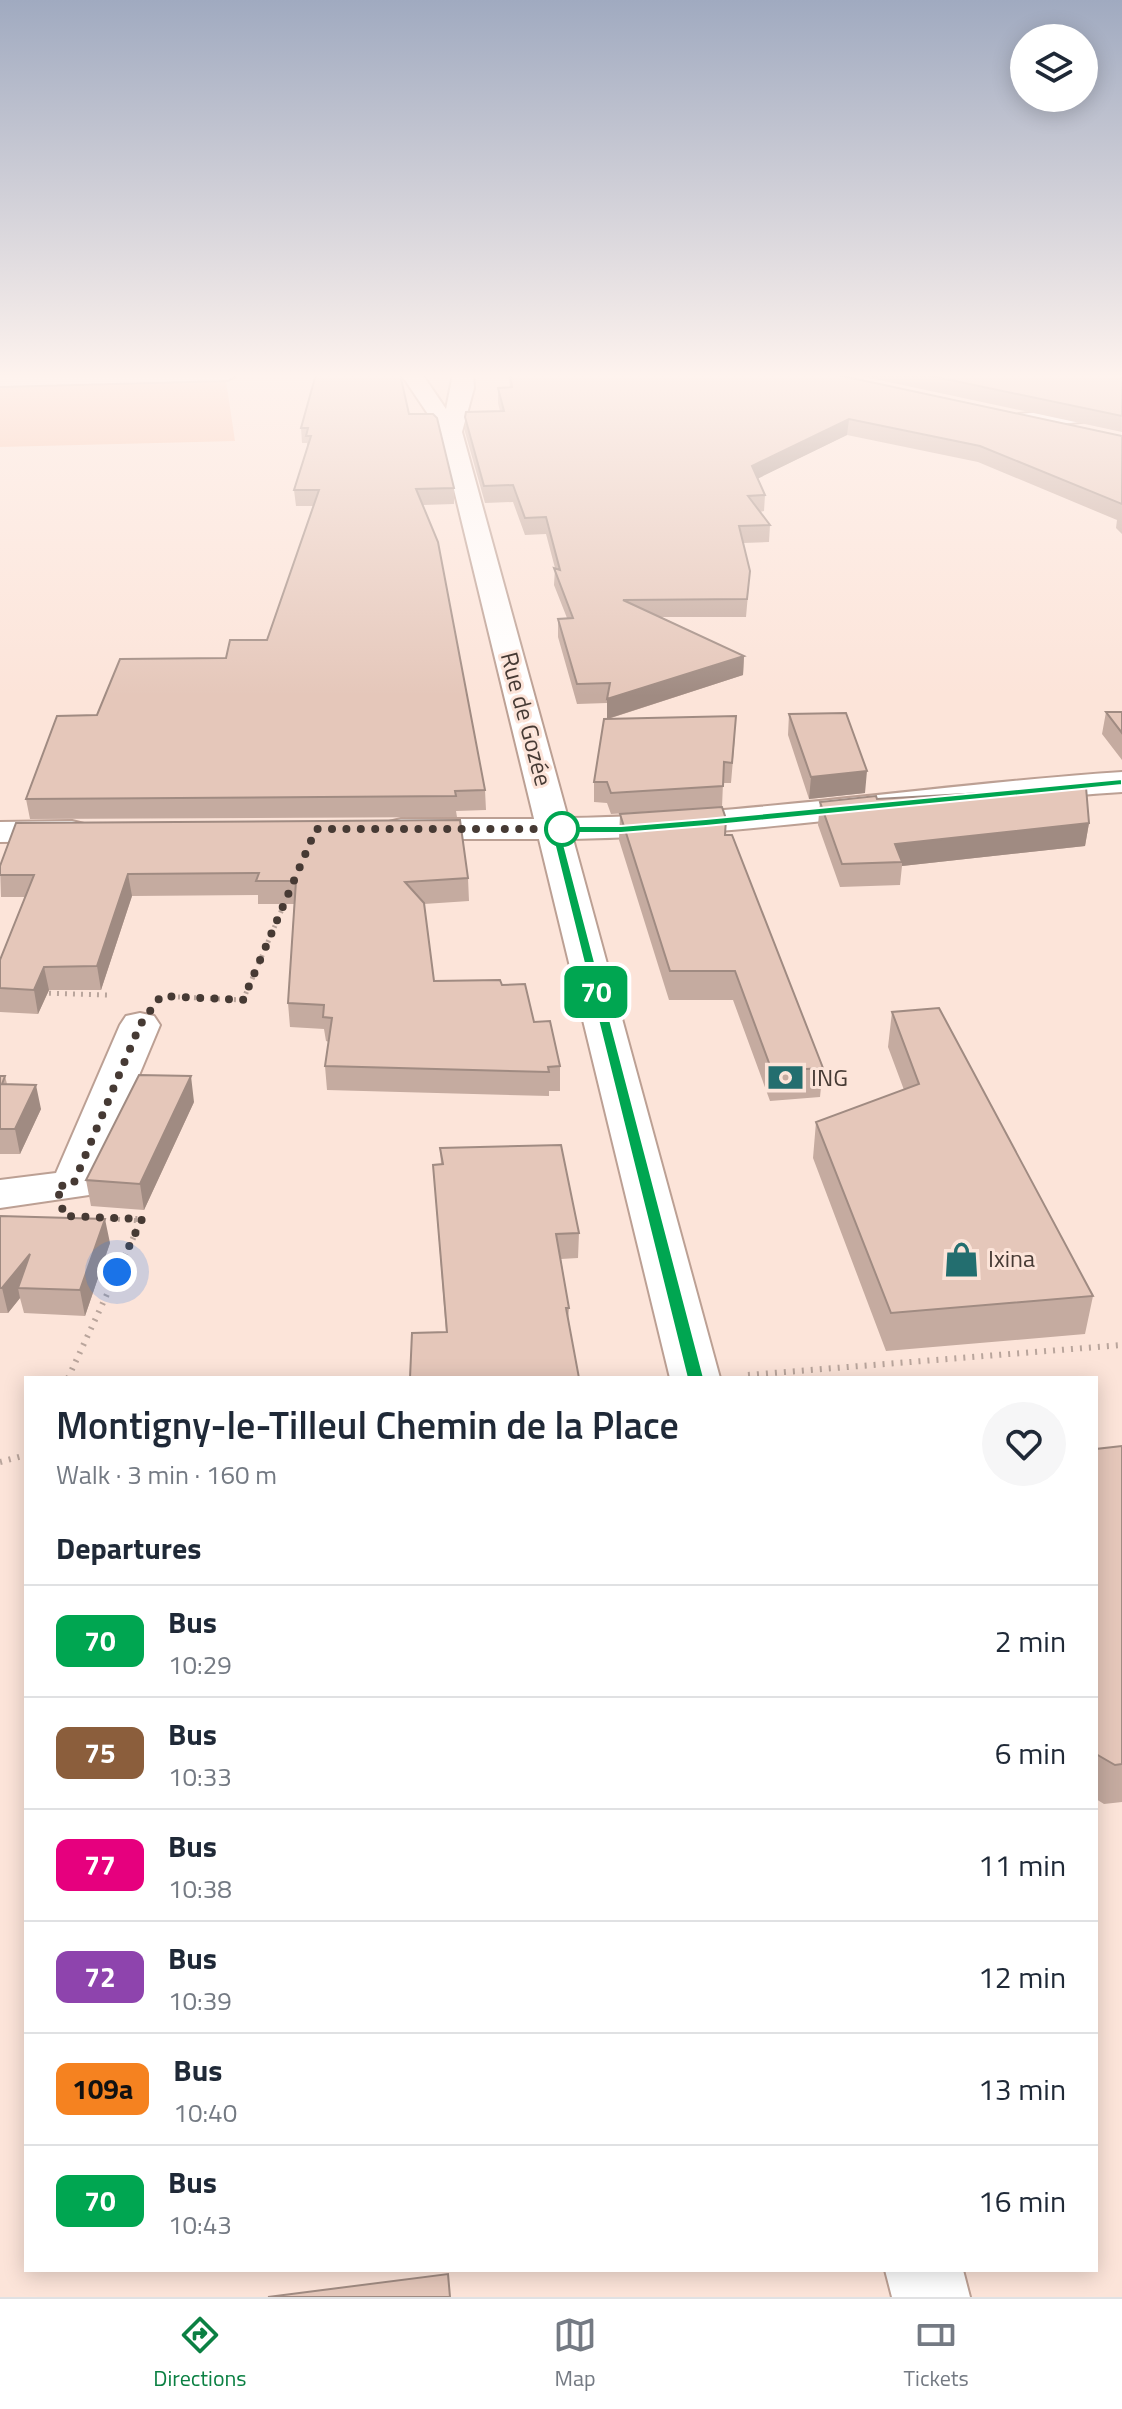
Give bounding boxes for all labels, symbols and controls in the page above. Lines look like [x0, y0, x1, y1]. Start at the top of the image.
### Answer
map controls [1010, 24, 1098, 112]
button: layers [1010, 24, 1098, 112]
street label: Rue de Gozée [492, 648, 562, 790]
unlabelled marker [545, 812, 579, 846]
line badge: 70 [560, 966, 632, 1018]
text: 70 [580, 970, 612, 1013]
bank icon: ING [766, 1059, 804, 1097]
place label: ING [811, 1059, 848, 1095]
shop icon: Ixina [943, 1240, 981, 1278]
place label: Ixina [988, 1240, 1035, 1276]
your location [97, 1252, 137, 1292]
text: Montigny-le-Tilleul Chemin de la Place [56, 1396, 679, 1454]
button: heart [982, 1402, 1066, 1486]
text: Walk · 3 min · 160 m [56, 1455, 277, 1494]
text: Departures [56, 1525, 201, 1571]
text: Bus [168, 1599, 217, 1645]
text: 2 min [995, 1618, 1066, 1664]
text: 70 [84, 1619, 116, 1662]
text: 10:29 [168, 1645, 232, 1684]
text: Bus [168, 1711, 217, 1757]
text: 6 min [995, 1730, 1066, 1776]
text: 75 [84, 1731, 116, 1774]
text: 10:33 [168, 1757, 232, 1796]
text: Bus [168, 1823, 217, 1869]
text: 11 min [978, 1842, 1066, 1888]
text: 77 [84, 1843, 116, 1886]
text: 10:38 [168, 1869, 232, 1908]
text: Bus [168, 1935, 217, 1981]
text: 12 min [978, 1954, 1066, 2000]
text: 72 [84, 1955, 116, 1998]
text: 10:39 [168, 1981, 232, 2020]
text: Bus [173, 2047, 222, 2093]
text: 13 min [978, 2066, 1066, 2112]
text: 109a [72, 2067, 133, 2110]
text: 10:40 [173, 2093, 237, 2132]
text: Bus [168, 2159, 217, 2205]
text: 16 min [978, 2178, 1066, 2224]
text: 70 [84, 2179, 116, 2222]
text: 10:43 [168, 2205, 232, 2244]
tab: Directions [153, 2313, 247, 2395]
tab: Map [553, 2313, 597, 2395]
tab: Tickets [904, 2313, 969, 2395]

